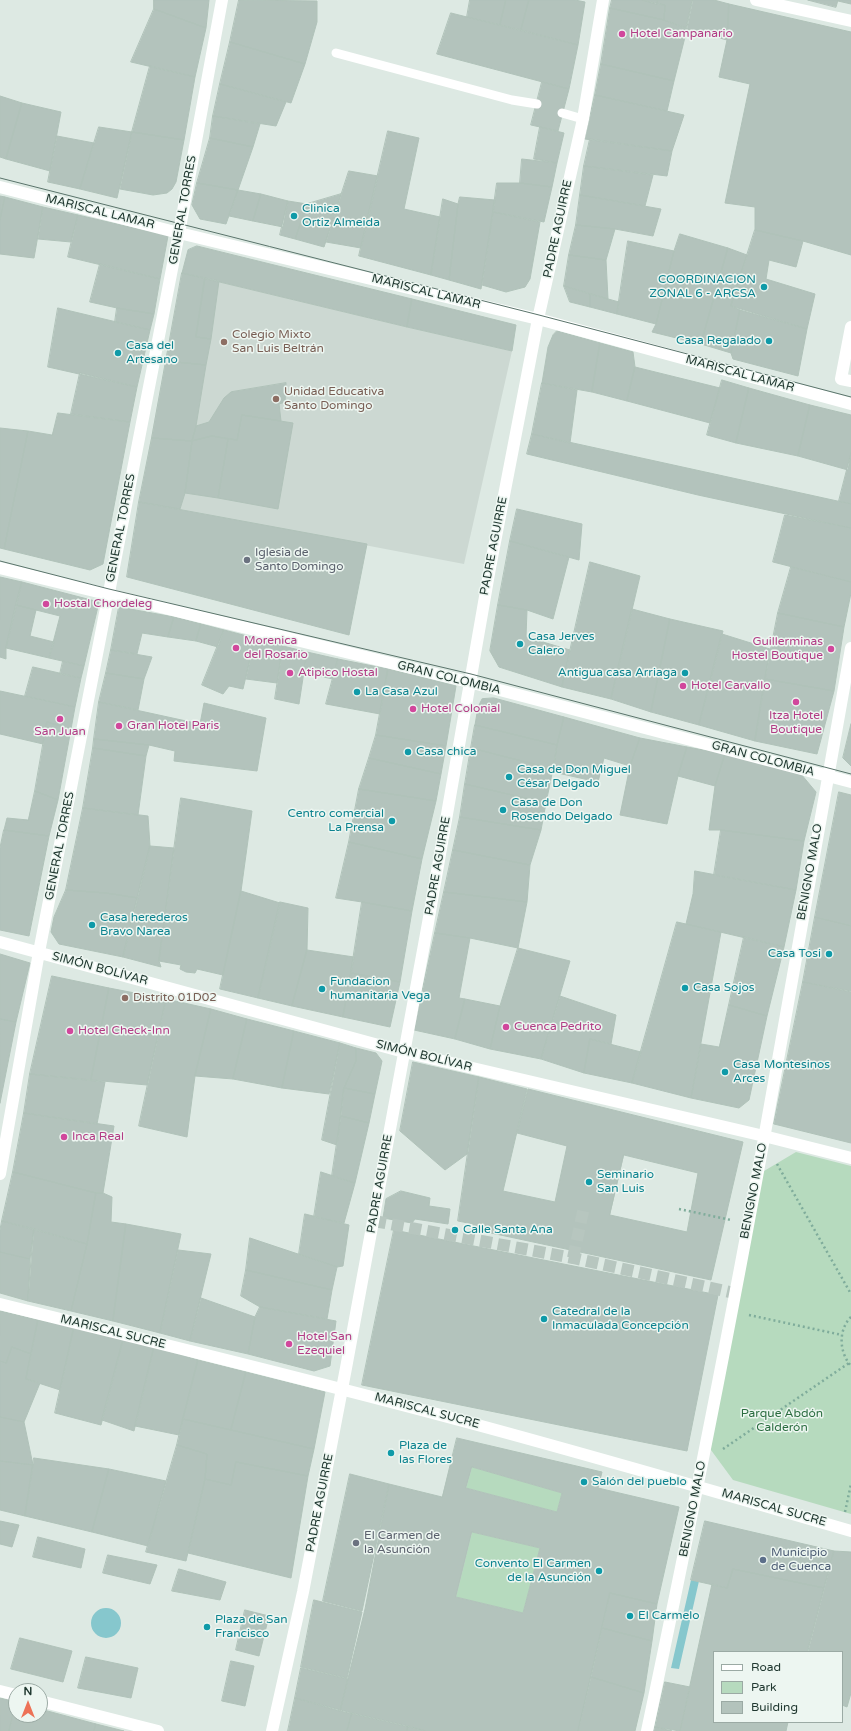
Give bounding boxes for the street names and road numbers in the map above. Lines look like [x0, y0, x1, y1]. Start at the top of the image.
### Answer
street label: GENERAL TORRES [166, 154, 200, 266]
street label: PADRE AGUIRRE [541, 179, 575, 279]
street label: MARISCAL LAMAR [44, 191, 156, 233]
street label: MARISCAL LAMAR [370, 271, 482, 313]
street label: MARISCAL LAMAR [684, 353, 796, 395]
street label: GENERAL TORRES [103, 472, 139, 584]
street label: PADRE AGUIRRE [477, 496, 511, 596]
street label: GRAN COLOMBIA [396, 658, 502, 698]
street label: GRAN COLOMBIA [710, 738, 816, 780]
street label: GENERAL TORRES [42, 790, 78, 902]
street label: PADRE AGUIRRE [422, 816, 454, 916]
street label: BENIGNO MALO [794, 823, 826, 921]
street label: SIMÓN BOLÍVAR [51, 949, 149, 989]
street label: SIMÓN BOLÍVAR [374, 1037, 474, 1075]
street label: PADRE AGUIRRE [364, 1134, 396, 1234]
street label: BENIGNO MALO [738, 1142, 770, 1240]
street label: MARISCAL SUCRE [59, 1312, 167, 1352]
street label: MARISCAL SUCRE [373, 1390, 481, 1432]
street label: PADRE AGUIRRE [303, 1453, 337, 1553]
street label: BENIGNO MALO [677, 1460, 709, 1558]
street label: MARISCAL SUCRE [720, 1486, 828, 1530]

